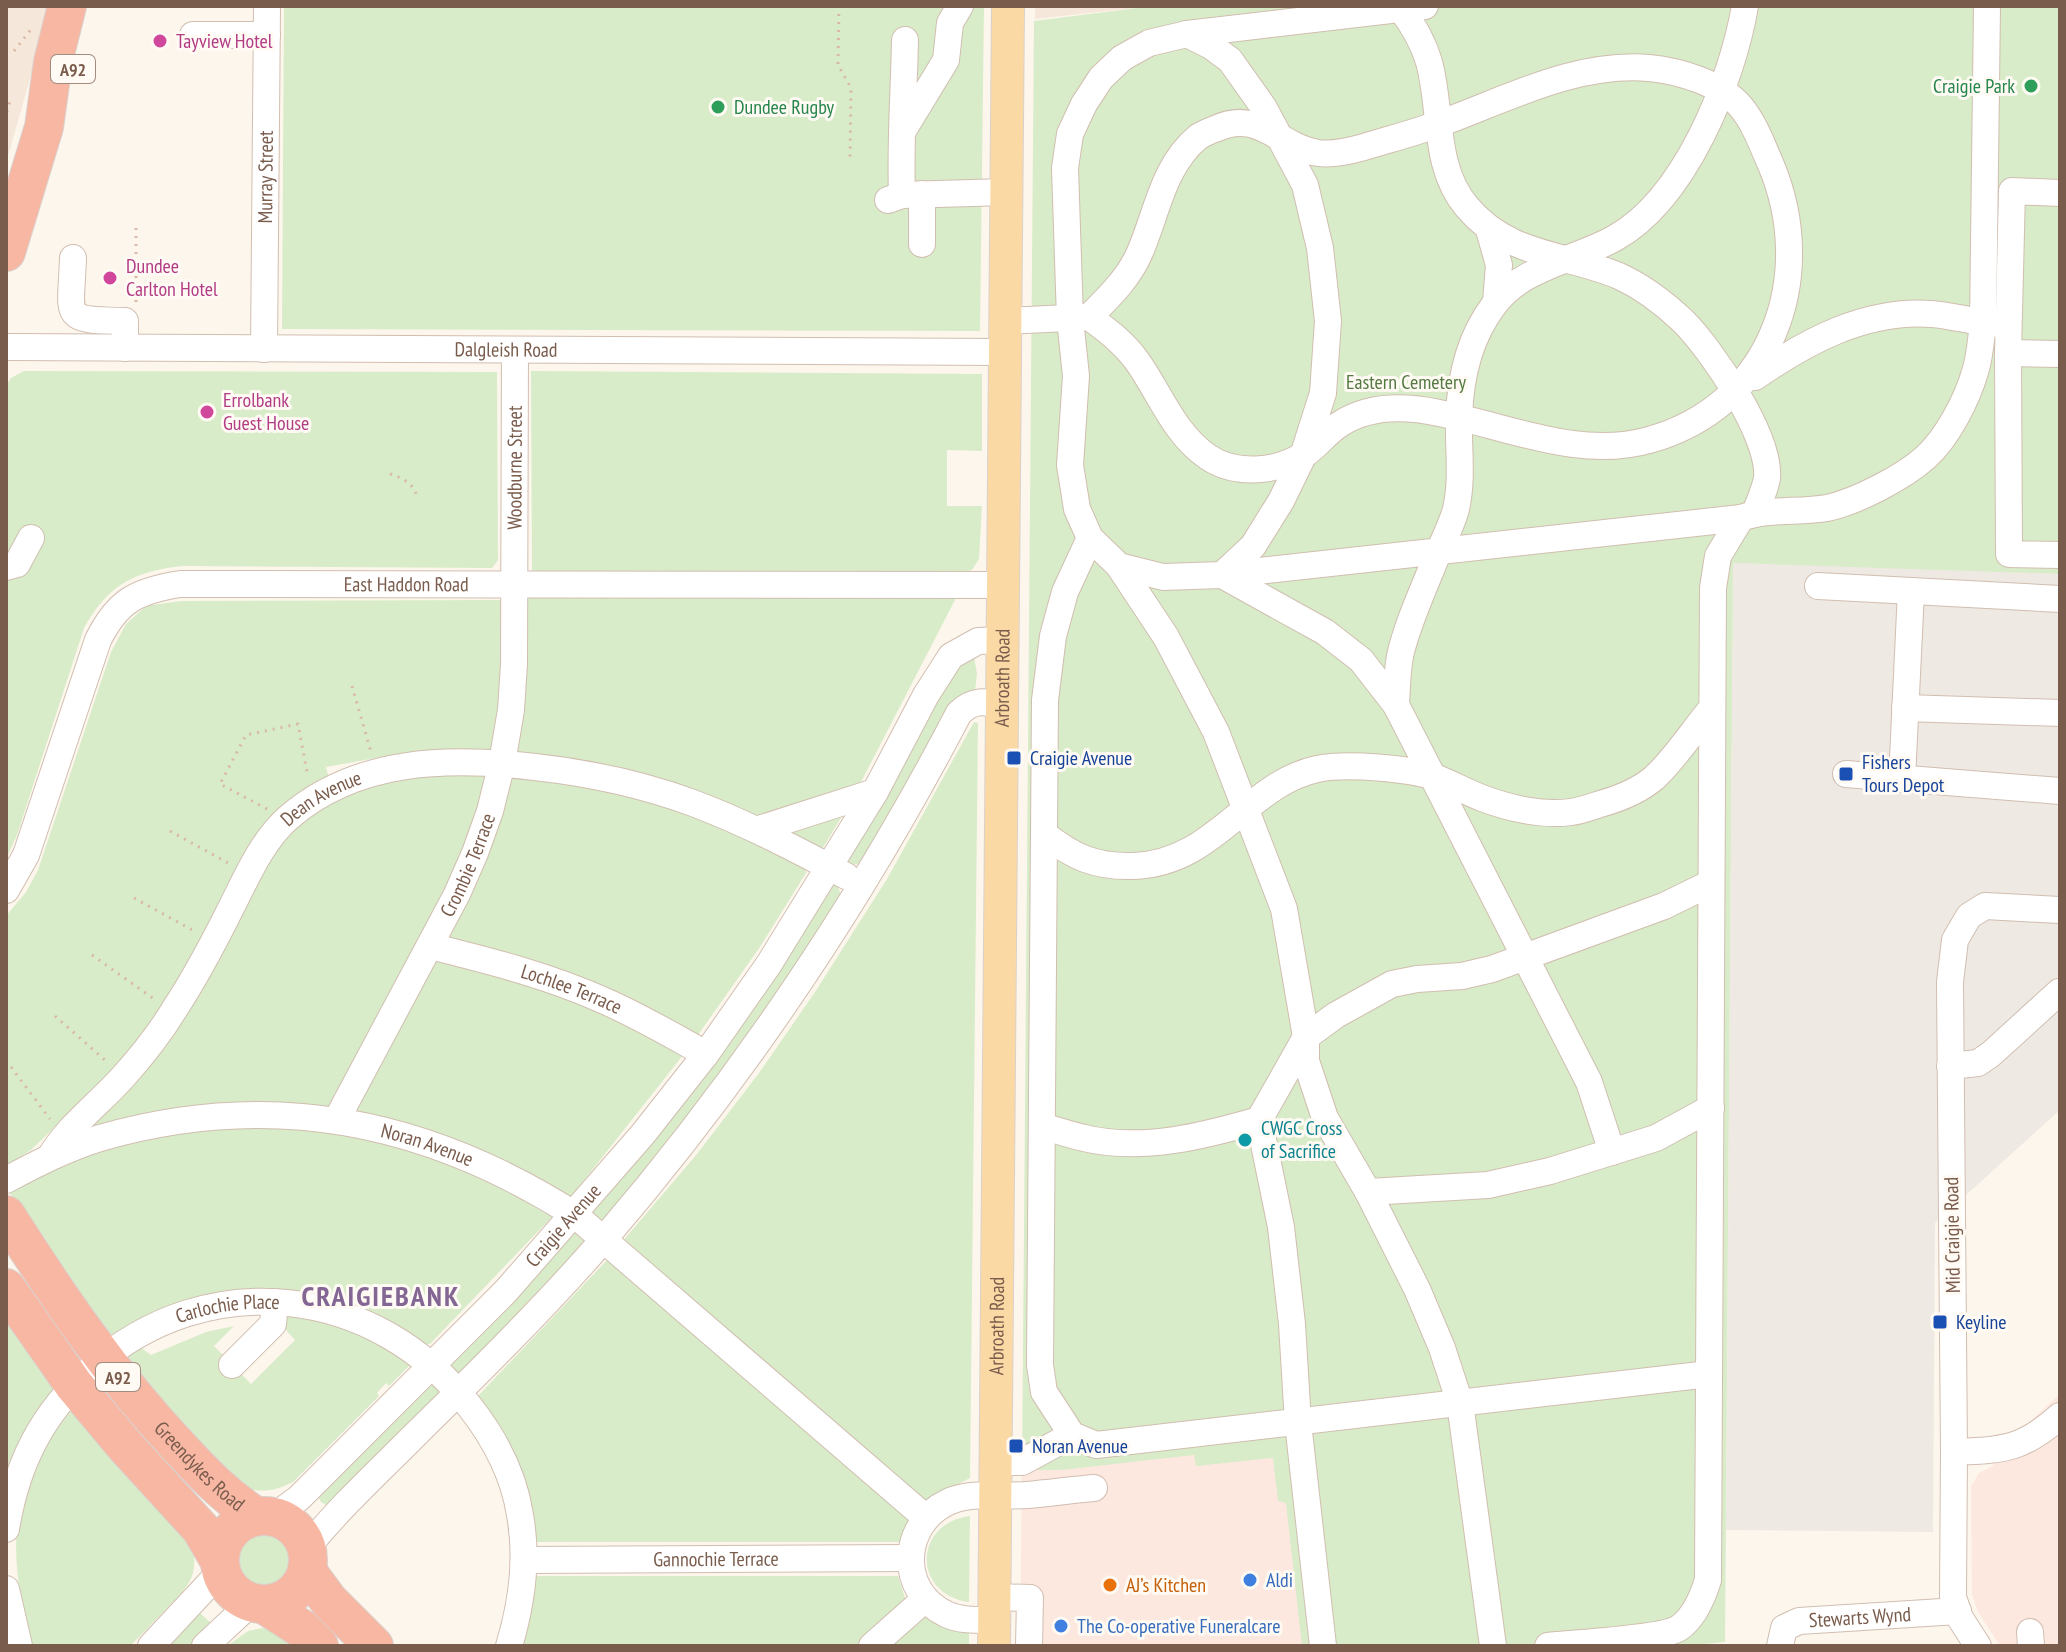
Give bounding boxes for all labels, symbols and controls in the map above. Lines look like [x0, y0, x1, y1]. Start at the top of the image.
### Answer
place label: Tayview Hotel [176, 28, 273, 54]
marker: Tayview Hotel [151, 32, 169, 50]
road number: A92 [51, 55, 95, 83]
place label: Craigie Park [1933, 73, 2015, 99]
marker: Craigie Park [2022, 77, 2040, 95]
place label: Dundee Rugby [734, 94, 835, 120]
marker: Dundee Rugby [709, 98, 727, 116]
street label: Murray Street [252, 130, 279, 224]
place label: Dundee Carlton Hotel [126, 253, 218, 302]
marker: Dundee Carlton Hotel [101, 269, 119, 287]
street label: Dalgleish Road [454, 336, 558, 363]
park label: Eastern Cemetery [1346, 369, 1467, 395]
place label: Errolbank Guest House [223, 387, 309, 436]
marker: Errolbank Guest House [198, 403, 216, 421]
street label: Woodburne Street [501, 405, 528, 530]
street label: East Haddon Road [344, 571, 469, 597]
street label: Arbroath Road [989, 629, 1016, 727]
place label: Craigie Avenue [1030, 745, 1132, 771]
marker: Craigie Avenue [1005, 749, 1023, 767]
place label: Fishers Tours Depot [1862, 749, 1945, 798]
street label: Dean Avenue [275, 765, 365, 832]
marker: Fishers Tours Depot [1837, 765, 1855, 783]
street label: Crombie Terrace [434, 810, 501, 921]
street label: Lochlee Terrace [518, 958, 626, 1020]
place label: CWGC Cross of Sacrifice [1261, 1115, 1343, 1164]
street label: Noran Avenue [378, 1117, 477, 1172]
marker: CWGC Cross of Sacrifice [1236, 1131, 1254, 1149]
street label: Mid Craigie Road [1938, 1177, 1966, 1293]
street label: Craigie Avenue [520, 1178, 607, 1272]
district label: CRAIGIEBANK [302, 1277, 460, 1314]
street label: Arbroath Road [983, 1277, 1010, 1375]
street label: Carlochie Place [172, 1289, 280, 1329]
place label: Keyline [1956, 1309, 2007, 1335]
marker: Keyline [1931, 1313, 1949, 1331]
road number: A92 [96, 1363, 140, 1391]
street label: Greendykes Road [149, 1416, 250, 1517]
place label: Noran Avenue [1032, 1433, 1128, 1459]
marker: Noran Avenue [1007, 1437, 1025, 1455]
street label: Gannochie Terrace [653, 1546, 779, 1572]
place label: Aldi [1266, 1567, 1293, 1593]
marker: Aldi [1241, 1571, 1259, 1589]
place label: AJ’s Kitchen [1126, 1572, 1206, 1598]
marker: AJ’s Kitchen [1101, 1576, 1119, 1594]
street label: Stewarts Wynd [1808, 1601, 1912, 1633]
place label: The Co-operative Funeralcare [1077, 1613, 1280, 1639]
marker: The Co-operative Funeralcare [1052, 1617, 1070, 1635]

